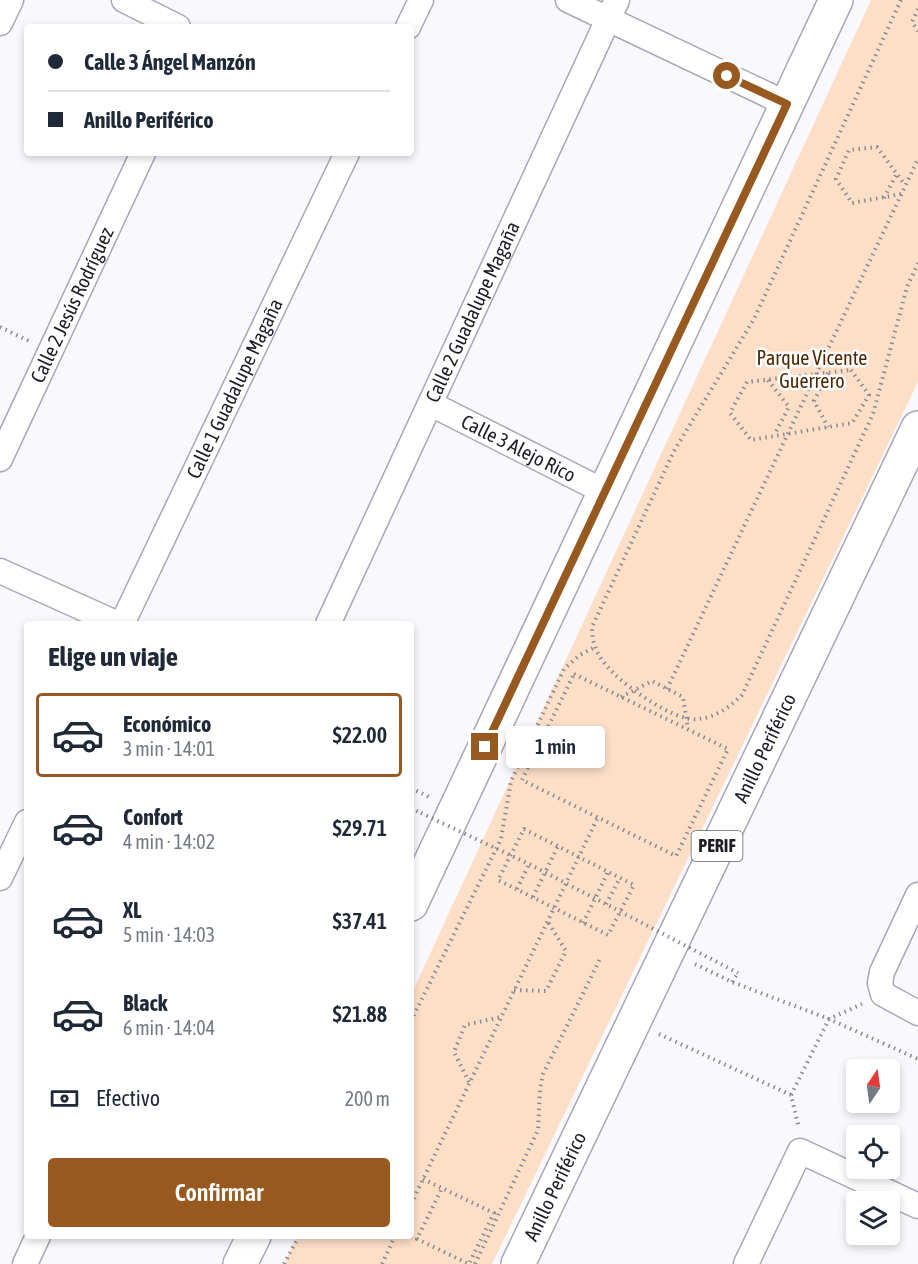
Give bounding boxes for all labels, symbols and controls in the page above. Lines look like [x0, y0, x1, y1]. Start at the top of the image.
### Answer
text: Calle 3 Ángel Manzón [84, 49, 256, 75]
route start [713, 62, 740, 89]
text: Anillo Periférico [84, 107, 214, 133]
street label: Calle 2 Guadalupe Magaña [420, 218, 524, 406]
street label: Calle 2 Jesús Rodríguez [25, 223, 118, 386]
street label: Calle 1 Guadalupe Magaña [181, 295, 287, 482]
park label: Parque Vicente Guerrero [757, 346, 867, 392]
street label: Calle 3 Alejo Rico [458, 409, 580, 486]
text: Elige un viaje [48, 641, 178, 672]
street label: Anillo Periférico [729, 690, 800, 806]
icon: car [51, 708, 105, 762]
text: Económico [123, 711, 211, 737]
text: $22.00 [332, 722, 387, 748]
callout: 1 min [506, 726, 605, 768]
route end [471, 733, 498, 760]
text: 1 min [535, 735, 576, 758]
text: 3 min · 14:01 [123, 737, 215, 760]
icon: car [51, 801, 105, 855]
text: Confort [123, 804, 183, 830]
text: $29.71 [332, 815, 387, 841]
text: 4 min · 14:02 [123, 830, 215, 853]
road number: PERIF [692, 831, 742, 861]
icon: car [51, 894, 105, 948]
text: XL [123, 897, 141, 923]
text: $37.41 [332, 908, 387, 934]
text: 5 min · 14:03 [123, 923, 215, 946]
icon: car [51, 987, 105, 1041]
text: Black [123, 990, 167, 1016]
text: $21.88 [332, 1001, 387, 1027]
text: 6 min · 14:04 [123, 1016, 215, 1039]
north arrow [846, 1059, 900, 1113]
map controls [846, 1059, 900, 1245]
icon: cash [48, 1082, 81, 1115]
text: Efectivo [96, 1085, 160, 1111]
text: 200 m [345, 1087, 390, 1110]
button: locate [846, 1125, 900, 1179]
street label: Anillo Periférico [519, 1128, 590, 1244]
button: Confirmar [48, 1158, 390, 1227]
button: layers [846, 1191, 900, 1245]

